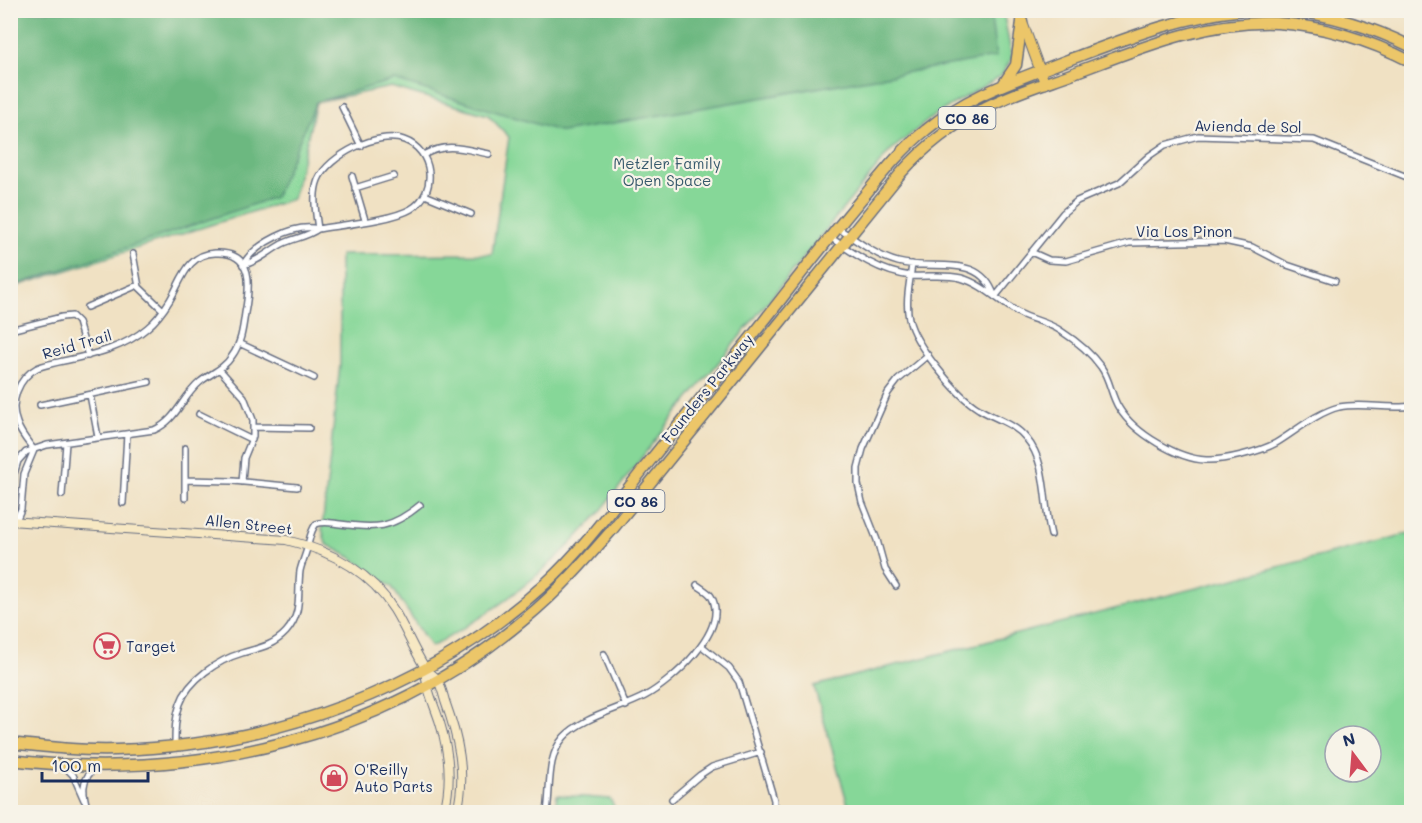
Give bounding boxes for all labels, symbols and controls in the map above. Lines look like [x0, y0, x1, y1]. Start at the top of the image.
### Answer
road number: CO 86 [938, 107, 996, 129]
street label: Avienda de Sol [1194, 115, 1302, 137]
park label: Metzler Family Open Space [613, 153, 721, 190]
street label: Via Los Pinon [1136, 221, 1232, 241]
street label: Reid Trail [40, 325, 114, 363]
street label: Founders Parkway [657, 329, 757, 447]
road number: CO 86 [608, 490, 664, 512]
street label: Allen Street [204, 509, 294, 539]
supermarket icon: Target [92, 631, 122, 661]
place label: Target [126, 636, 176, 656]
north arrow [1323, 724, 1383, 784]
text: N [1340, 727, 1357, 751]
scale bar [42, 745, 148, 783]
text: 100 m [51, 753, 101, 777]
place label: O'Reilly Auto Parts [354, 759, 433, 796]
shop icon: O'Reilly Auto Parts [319, 763, 349, 793]

